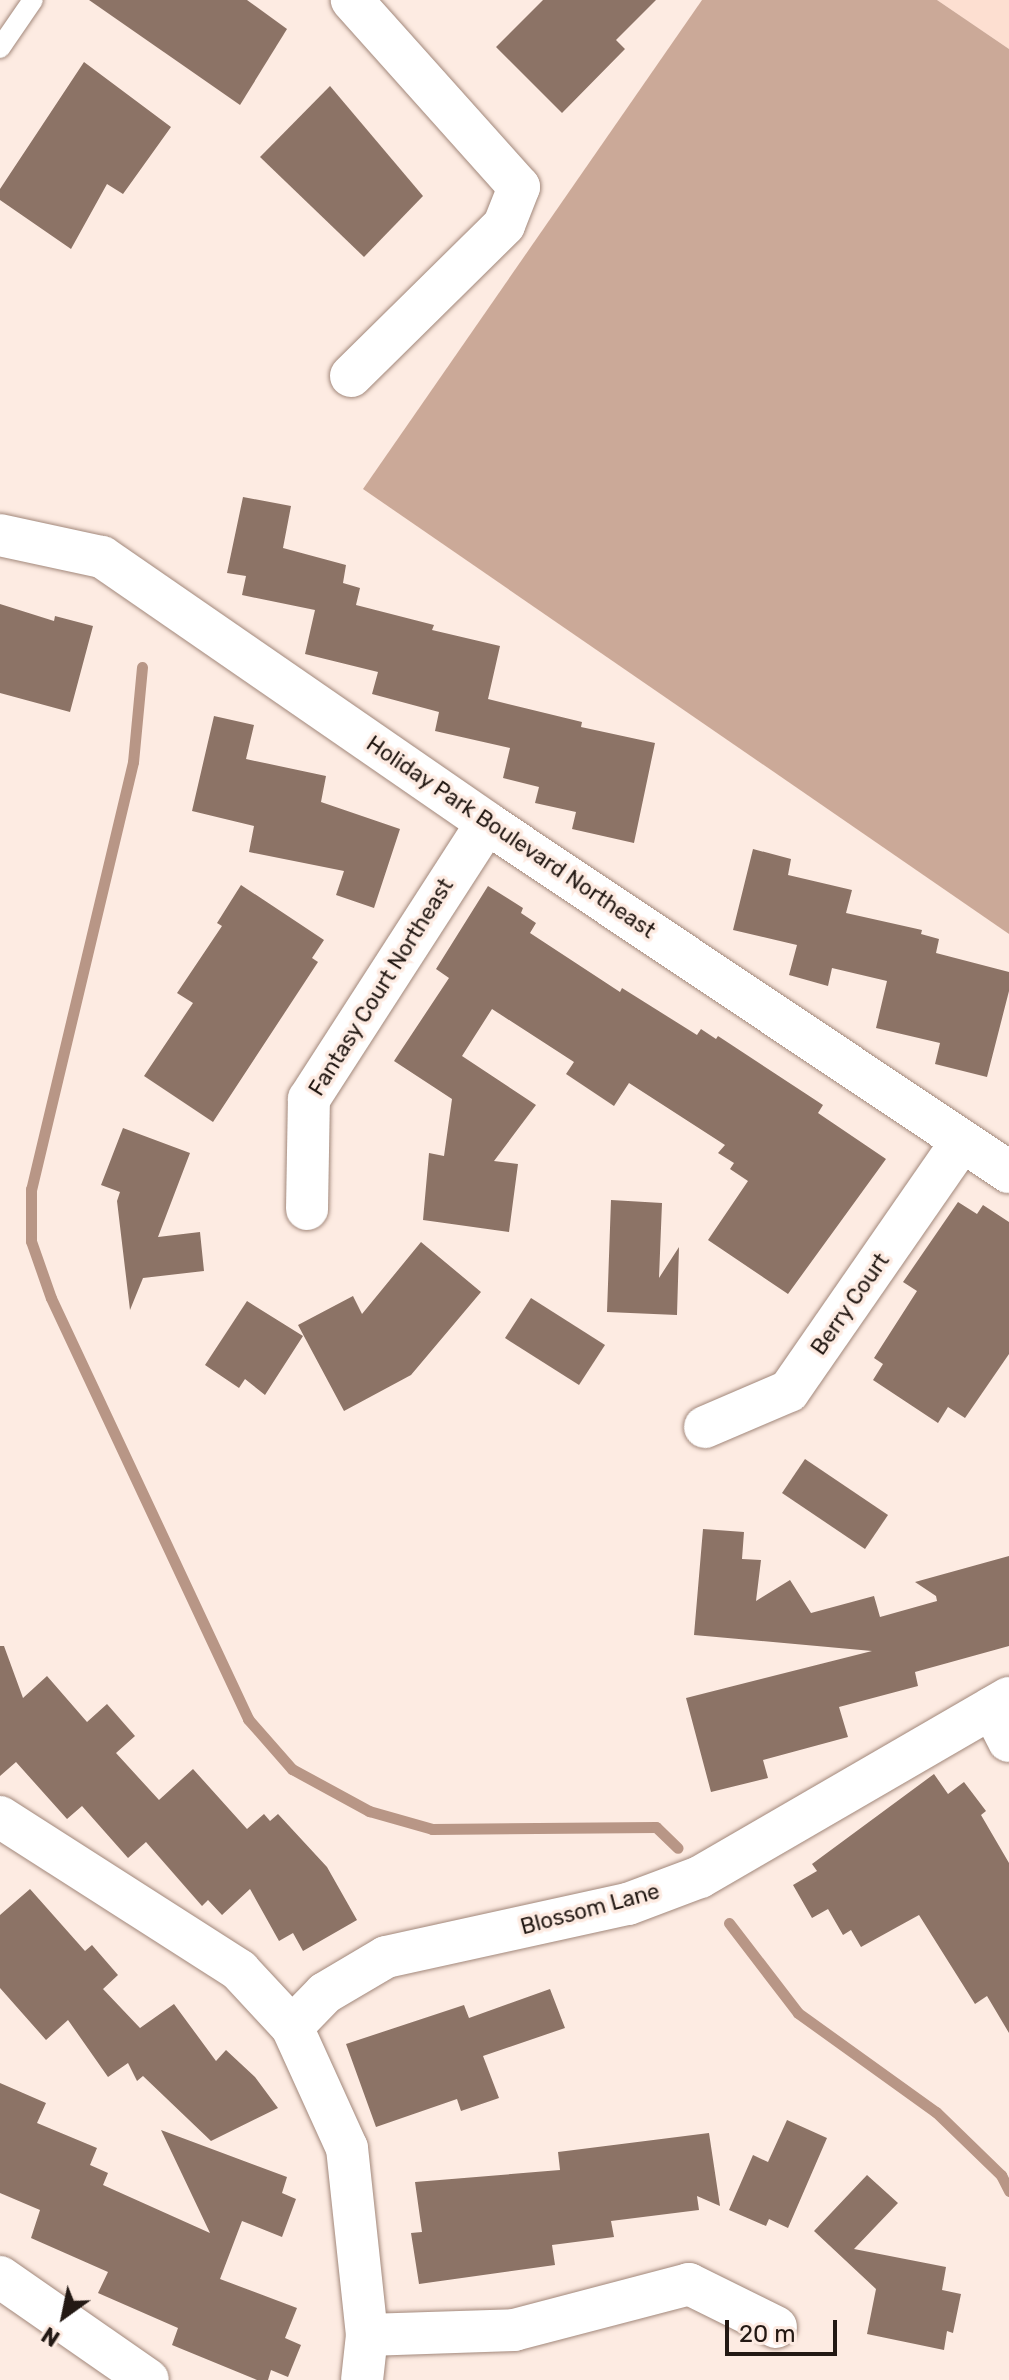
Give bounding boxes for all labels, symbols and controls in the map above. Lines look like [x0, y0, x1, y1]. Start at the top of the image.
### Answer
street label: Holiday Park Boulevard Northeast [361, 730, 661, 944]
street label: Fantasy Court Northeast [303, 873, 459, 1101]
street label: Berry Court [805, 1248, 895, 1360]
street label: Blossom Lane [518, 1878, 662, 1940]
north arrow [24, 2276, 104, 2356]
scale bar [729, 2304, 841, 2354]
text: 20 m [739, 2320, 796, 2348]
text: N [37, 2321, 65, 2352]

